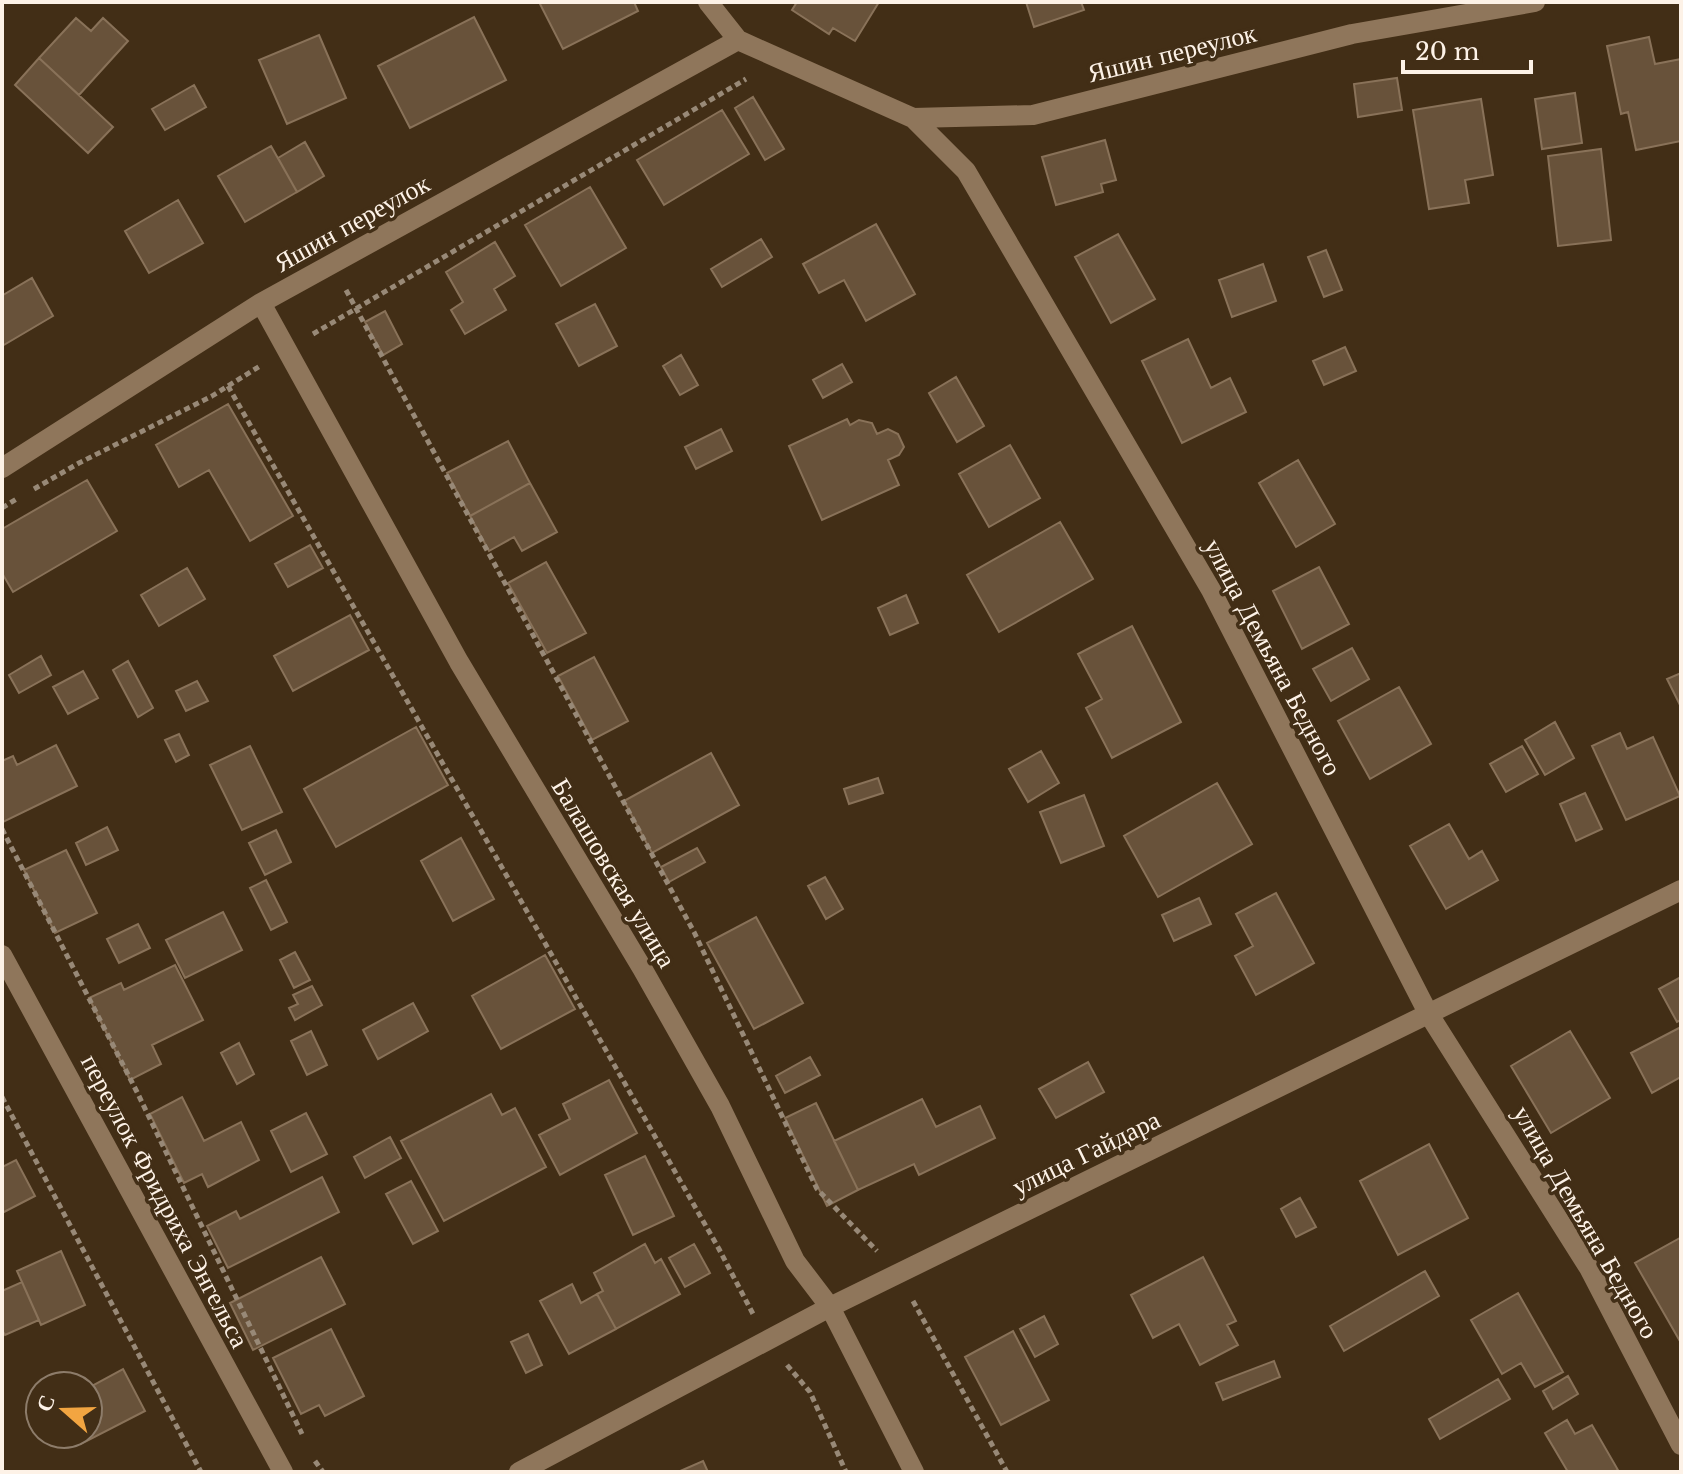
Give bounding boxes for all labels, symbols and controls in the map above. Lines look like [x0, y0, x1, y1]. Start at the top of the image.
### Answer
street label: Яшин переулок [1084, 17, 1260, 89]
scale bar [1403, 24, 1531, 74]
text: 20 m [1415, 37, 1480, 66]
street label: Яшин переулок [269, 167, 435, 279]
street label: улица Демьяна Бедного [1197, 533, 1349, 781]
street label: Балашовская улица [545, 772, 683, 974]
street label: переулок Фридриха Энгельса [74, 1049, 256, 1354]
street label: улица Демьяна Бедного [1506, 1100, 1666, 1344]
street label: улица Гайдара [1007, 1103, 1166, 1203]
north arrow [24, 1370, 104, 1450]
text: С [30, 1391, 61, 1415]

